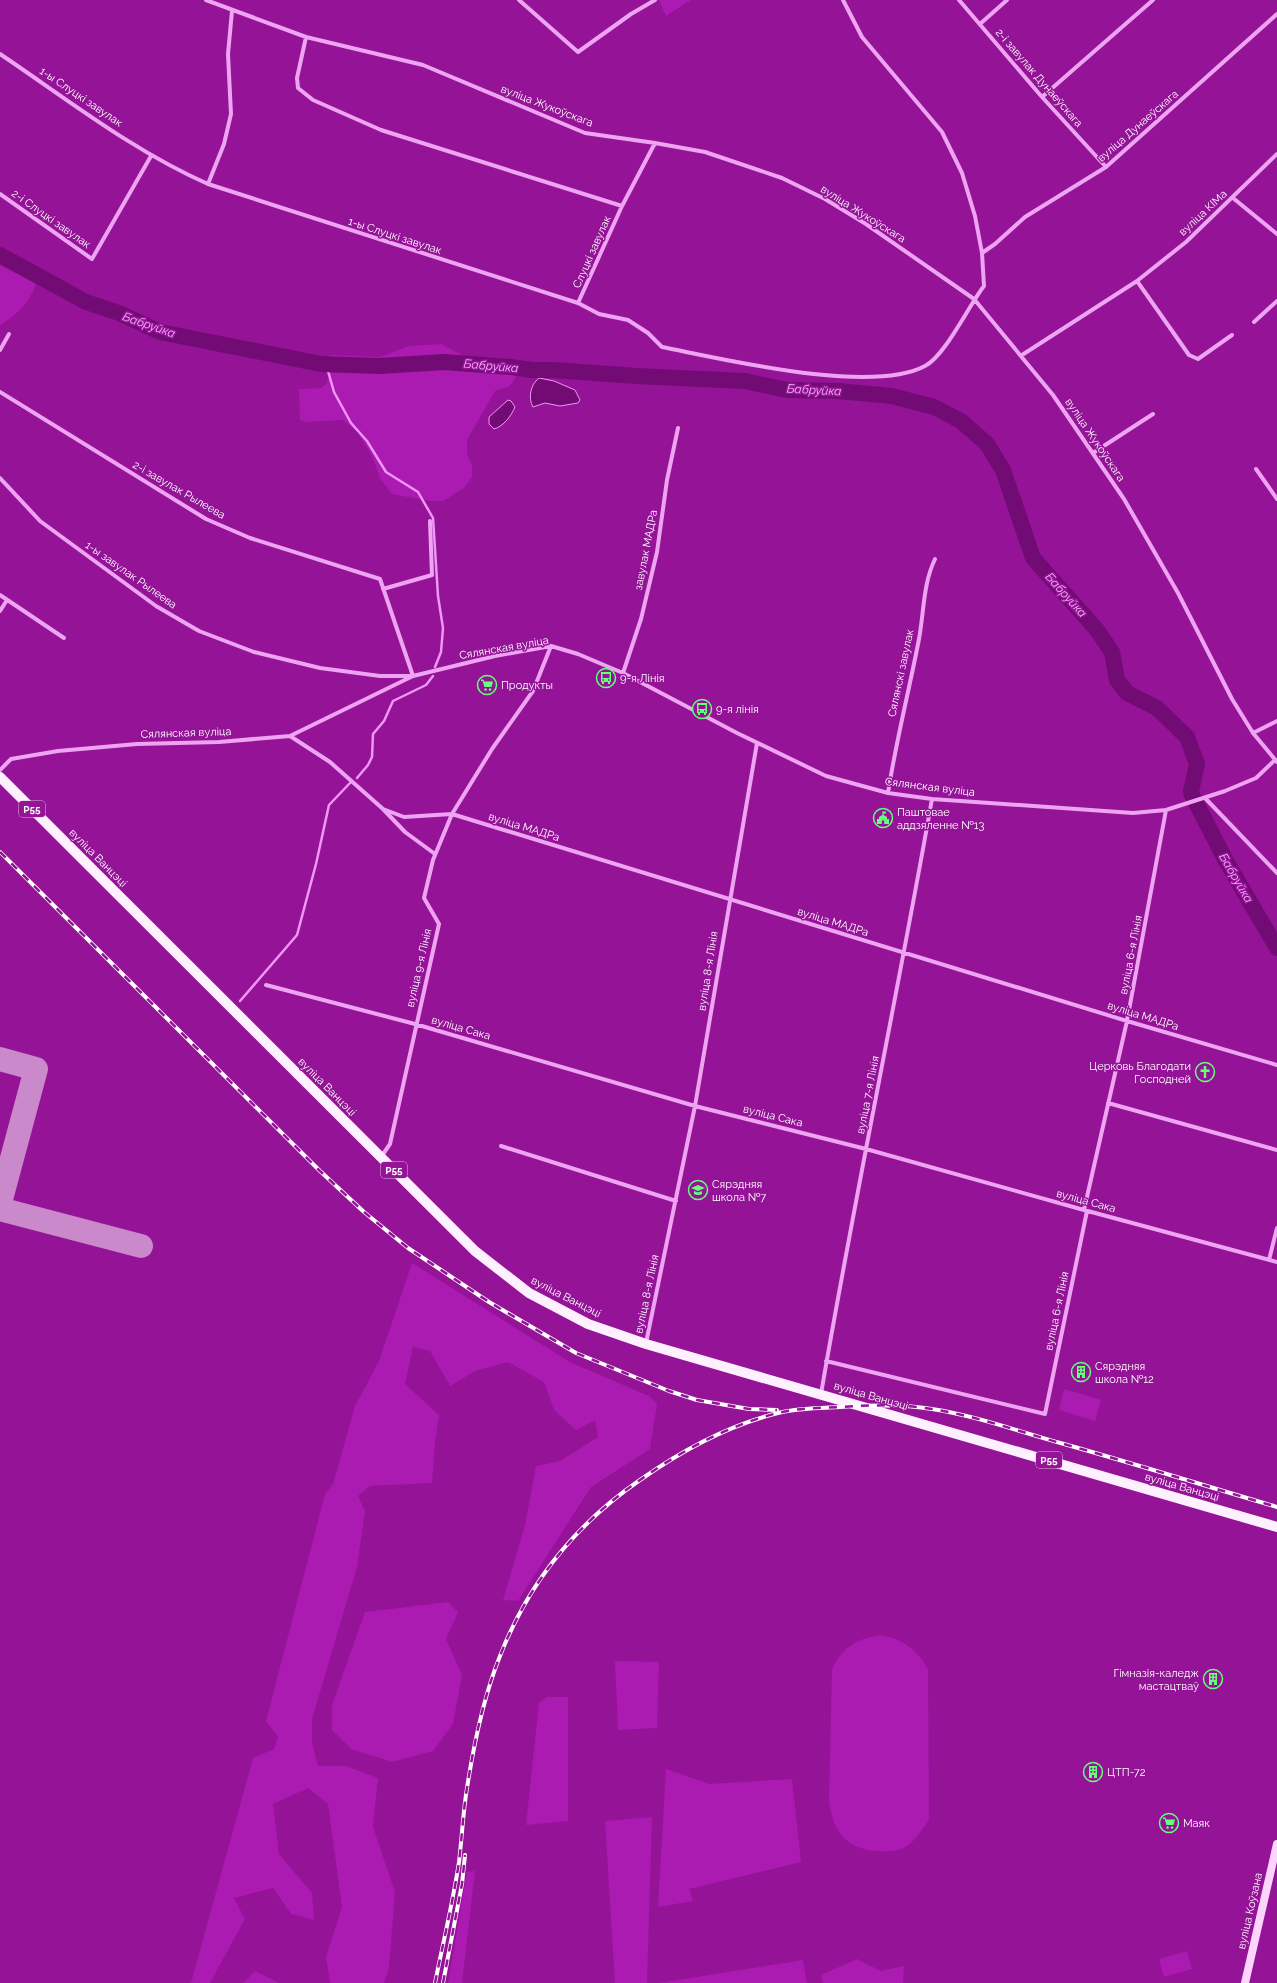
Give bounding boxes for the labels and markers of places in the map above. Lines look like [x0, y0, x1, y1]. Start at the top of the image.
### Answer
bus stop icon: 9-я Лінія [595, 667, 617, 689]
place label: 9-я Лінія [620, 672, 665, 685]
supermarket icon: Продукты [476, 674, 498, 696]
place label: Продукты [501, 679, 553, 692]
bus stop icon: 9-я лінія [691, 698, 713, 720]
place label: 9-я лінія [716, 703, 759, 716]
place label: Паштовае аддзяленне №13 [897, 806, 985, 832]
public building icon: Паштовае аддзяленне №13 [872, 807, 894, 829]
place label: Церковь Благодати Господней [1089, 1060, 1191, 1086]
church icon: Церковь Благодати Господней [1194, 1061, 1216, 1083]
place label: Сярэдняя школа №7 [712, 1178, 766, 1204]
school or university icon: Сярэдняя школа №7 [687, 1179, 709, 1201]
place label: Сярэдняя школа №12 [1095, 1360, 1154, 1386]
building icon: Сярэдняя школа №12 [1070, 1361, 1092, 1383]
place label: Гімназія-каледж мастацтваў [1114, 1667, 1199, 1693]
building icon: Гімназія-каледж мастацтваў [1202, 1668, 1224, 1690]
building icon: ЦТП-72 [1082, 1761, 1104, 1783]
place label: ЦТП-72 [1107, 1766, 1146, 1779]
supermarket icon: Маяк [1158, 1812, 1180, 1834]
place label: Маяк [1183, 1817, 1210, 1830]

